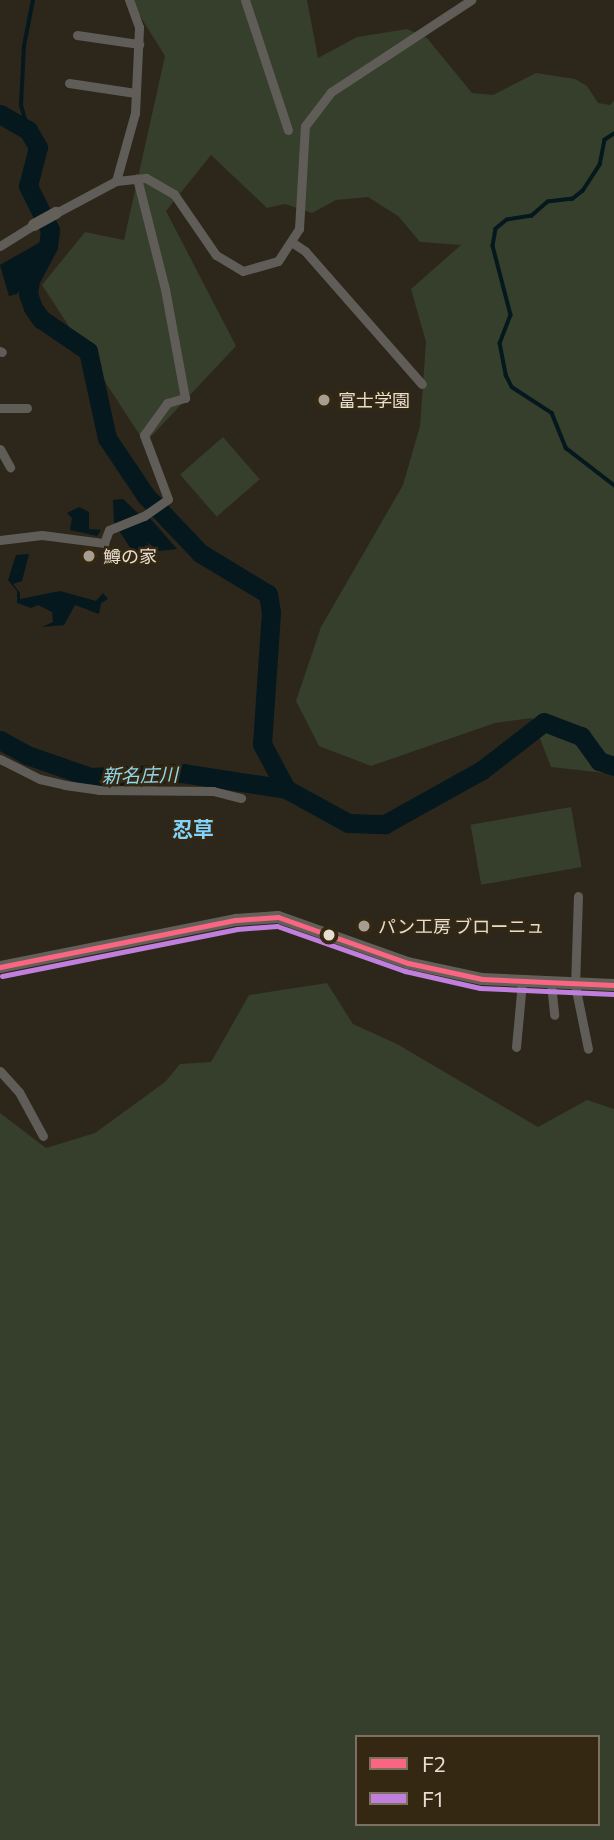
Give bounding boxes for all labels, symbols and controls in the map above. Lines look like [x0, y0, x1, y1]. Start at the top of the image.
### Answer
place label: 富士学園 [338, 389, 410, 411]
marker: 富士学園 [316, 392, 332, 408]
place label: 鱒の家 [103, 545, 157, 567]
marker: 鱒の家 [81, 548, 97, 564]
water label: 新名庄川 [102, 763, 178, 787]
district label: 忍草 [172, 816, 214, 842]
place label: パン工房 ブローニュ [378, 915, 543, 937]
marker: パン工房 ブローニュ [356, 918, 372, 934]
unlabelled marker [322, 928, 336, 942]
legend [355, 1735, 600, 1826]
text: F2 [422, 1751, 446, 1776]
text: F1 [422, 1786, 443, 1811]

